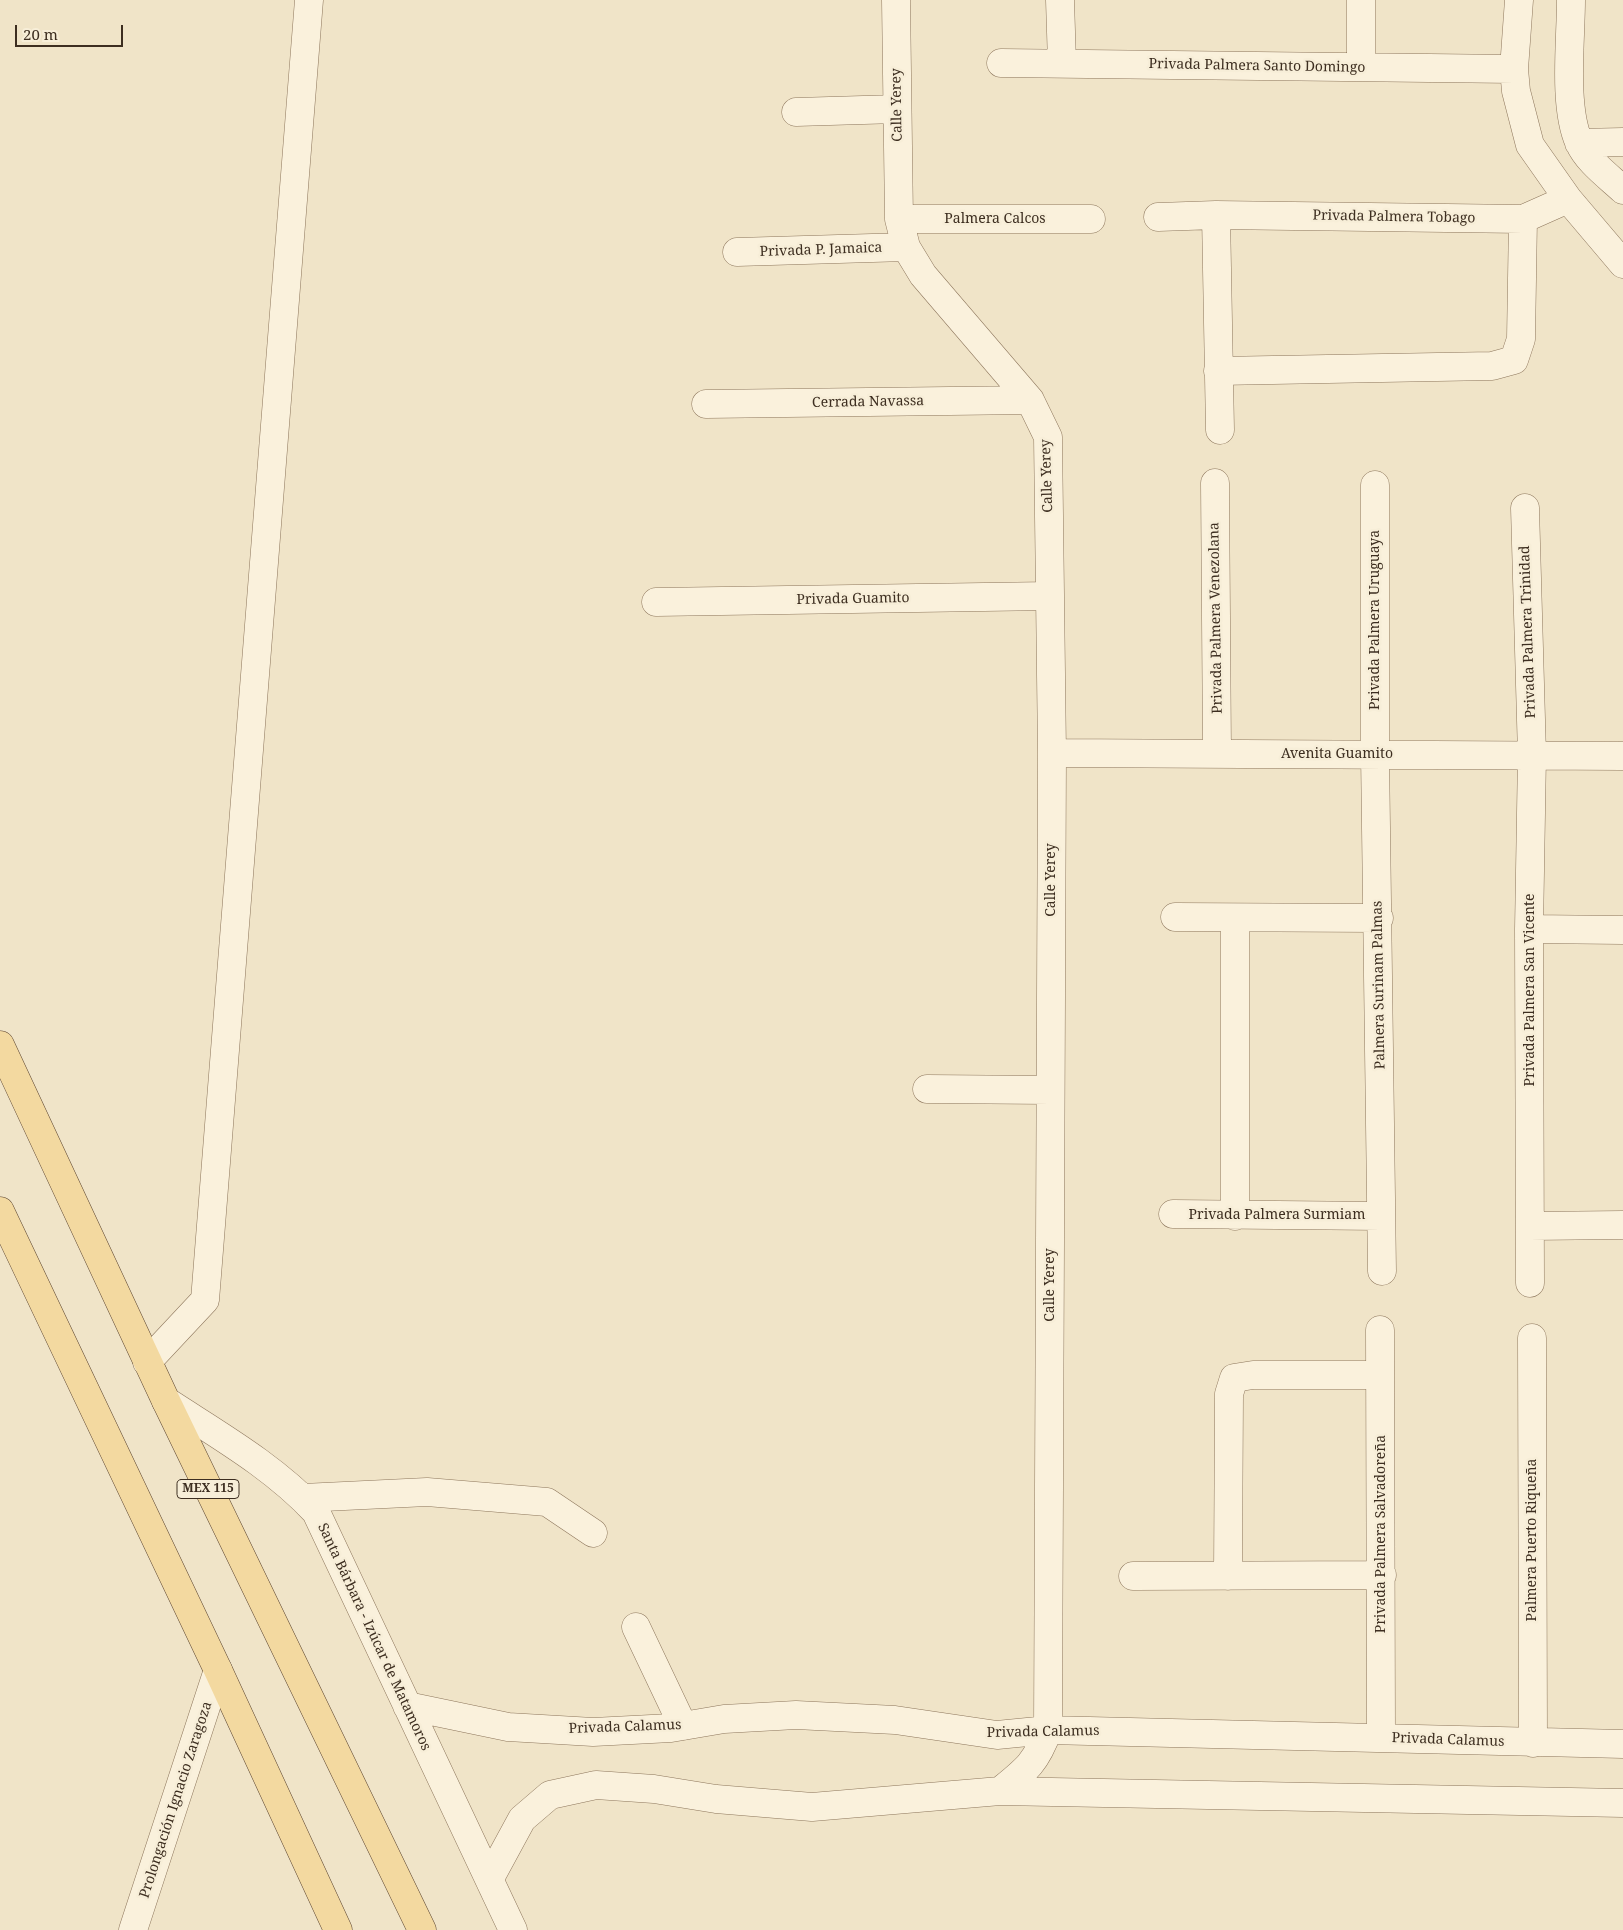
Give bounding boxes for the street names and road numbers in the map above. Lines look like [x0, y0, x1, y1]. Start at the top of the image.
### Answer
street label: Privada Palmera Santo Domingo [1149, 56, 1365, 76]
street label: Calle Yerey [888, 68, 906, 142]
street label: Privada Palmera Tobago [1312, 207, 1476, 227]
street label: Palmera Calcos [944, 211, 1046, 227]
street label: Privada P. Jamaica [759, 239, 883, 261]
street label: Cerrada Navassa [812, 393, 924, 411]
street label: Calle Yerey [1037, 439, 1057, 513]
street label: Privada Palmera Venezolana [1206, 522, 1226, 714]
street label: Privada Palmera Uruguaya [1367, 530, 1383, 710]
street label: Privada Palmera Trinidad [1517, 545, 1539, 719]
street label: Privada Guamito [796, 590, 910, 608]
street label: Avenita Guamito [1281, 746, 1393, 762]
street label: Calle Yerey [1043, 843, 1059, 917]
street label: Privada Palmera San Vicente [1522, 894, 1538, 1086]
street label: Palmera Surinam Palmas [1369, 901, 1389, 1069]
street label: Privada Palmera Surmiam [1189, 1207, 1365, 1223]
street label: Calle Yerey [1042, 1248, 1058, 1322]
street label: Privada Palmera Salvadoreña [1373, 1435, 1389, 1633]
street label: Palmera Puerto Riqueña [1524, 1459, 1540, 1621]
road number: MEX 115 [177, 1480, 239, 1498]
street label: Santa Bárbara - Izúcar de Matamoros [314, 1521, 434, 1753]
street label: Prolongación Ignacio Zaragoza [136, 1700, 216, 1900]
street label: Privada Calamus [568, 1717, 682, 1737]
street label: Privada Calamus [986, 1723, 1100, 1741]
street label: Privada Calamus [1391, 1730, 1505, 1750]

